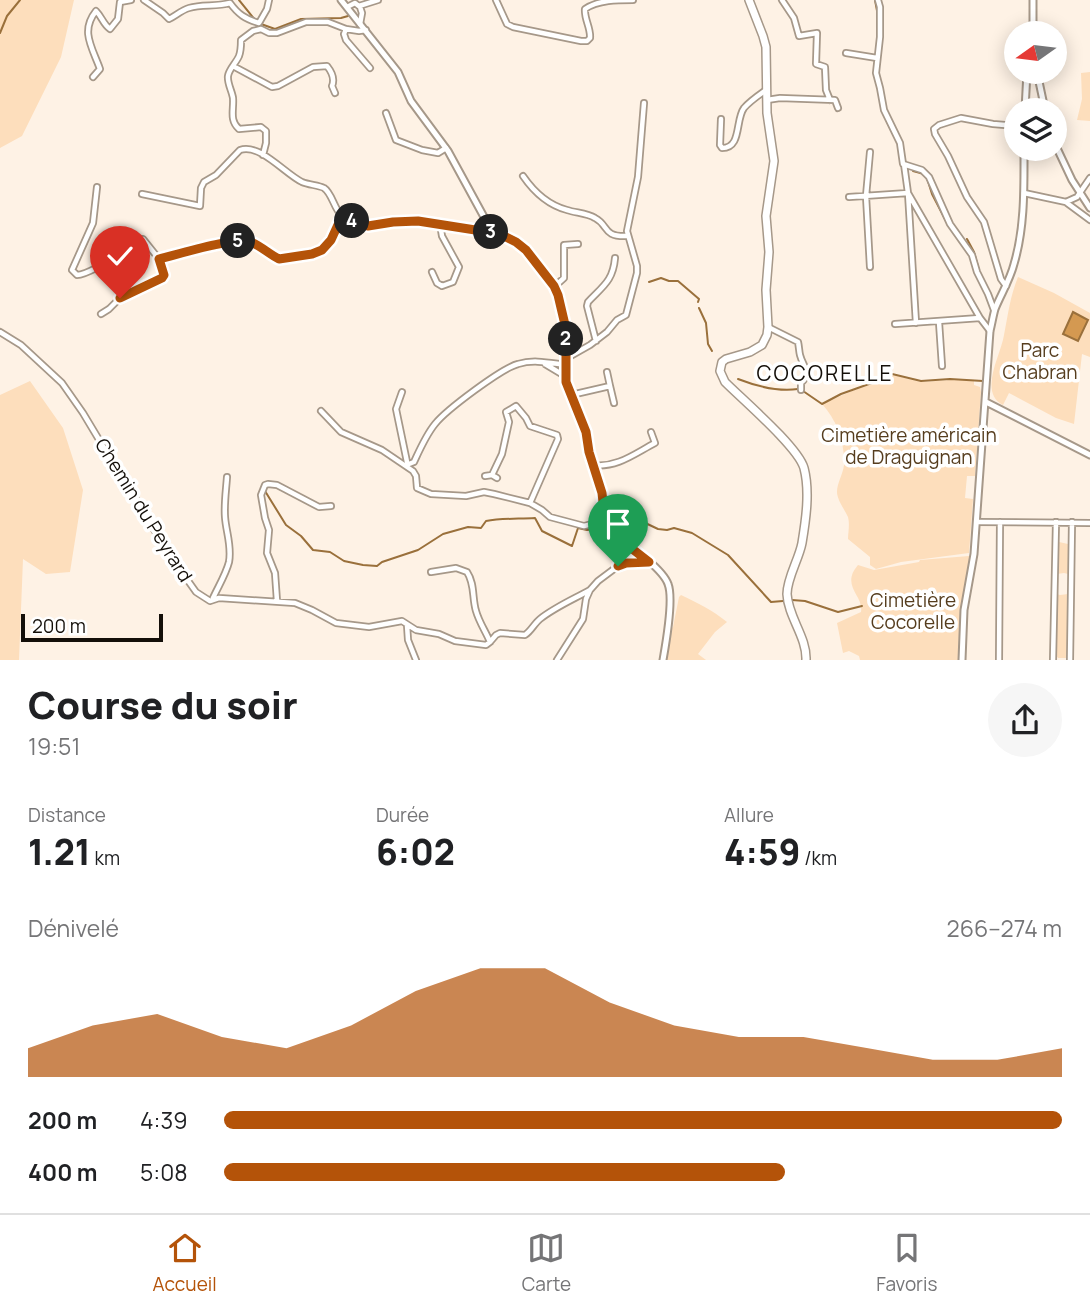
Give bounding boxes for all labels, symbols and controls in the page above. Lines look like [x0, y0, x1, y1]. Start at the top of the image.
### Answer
north arrow [1004, 21, 1068, 84]
map controls [1004, 21, 1067, 161]
button: layers [1004, 98, 1067, 161]
pin: 4 [334, 204, 370, 238]
text: 4 [346, 207, 357, 233]
pin: 3 [474, 215, 508, 250]
text: 3 [485, 218, 496, 244]
pin: 5 [220, 224, 256, 258]
pin [90, 226, 150, 298]
text: 5 [232, 227, 243, 253]
icon: check [101, 237, 139, 275]
pin: 2 [548, 322, 584, 356]
text: 2 [560, 325, 571, 351]
park label: Parc Chabran [1003, 337, 1078, 385]
district label: COCORELLE [756, 359, 894, 387]
park label: Cimetière américain de Draguignan [821, 422, 997, 470]
street label: Chemin du Peyrard [89, 433, 199, 587]
pin [588, 494, 648, 566]
icon: arrive [599, 505, 637, 543]
park label: Cimetière Cocorelle [870, 587, 956, 635]
scale bar [21, 611, 163, 643]
text: 200 m [32, 613, 86, 639]
text: Course du soir [28, 678, 298, 730]
button: share [988, 683, 1062, 757]
text: 19:51 [28, 730, 80, 762]
text: Distance [28, 802, 106, 828]
text: Durée [376, 802, 429, 828]
text: Allure [724, 802, 774, 828]
text: 1.21 [28, 828, 91, 876]
text: 6:02 [376, 828, 455, 876]
text: 4:59 [724, 828, 800, 876]
text: km [91, 845, 120, 871]
text: /km [800, 845, 837, 871]
text: Dénivelé [28, 912, 119, 944]
text: 266–274 m [947, 912, 1062, 944]
text: 200 m [28, 1104, 97, 1136]
text: 4:39 [140, 1104, 187, 1136]
text: 400 m [28, 1156, 98, 1188]
text: 5:08 [140, 1156, 188, 1188]
tab: Accueil [153, 1229, 217, 1297]
tab: Carte [522, 1229, 571, 1297]
tab: Favoris [876, 1229, 937, 1297]

